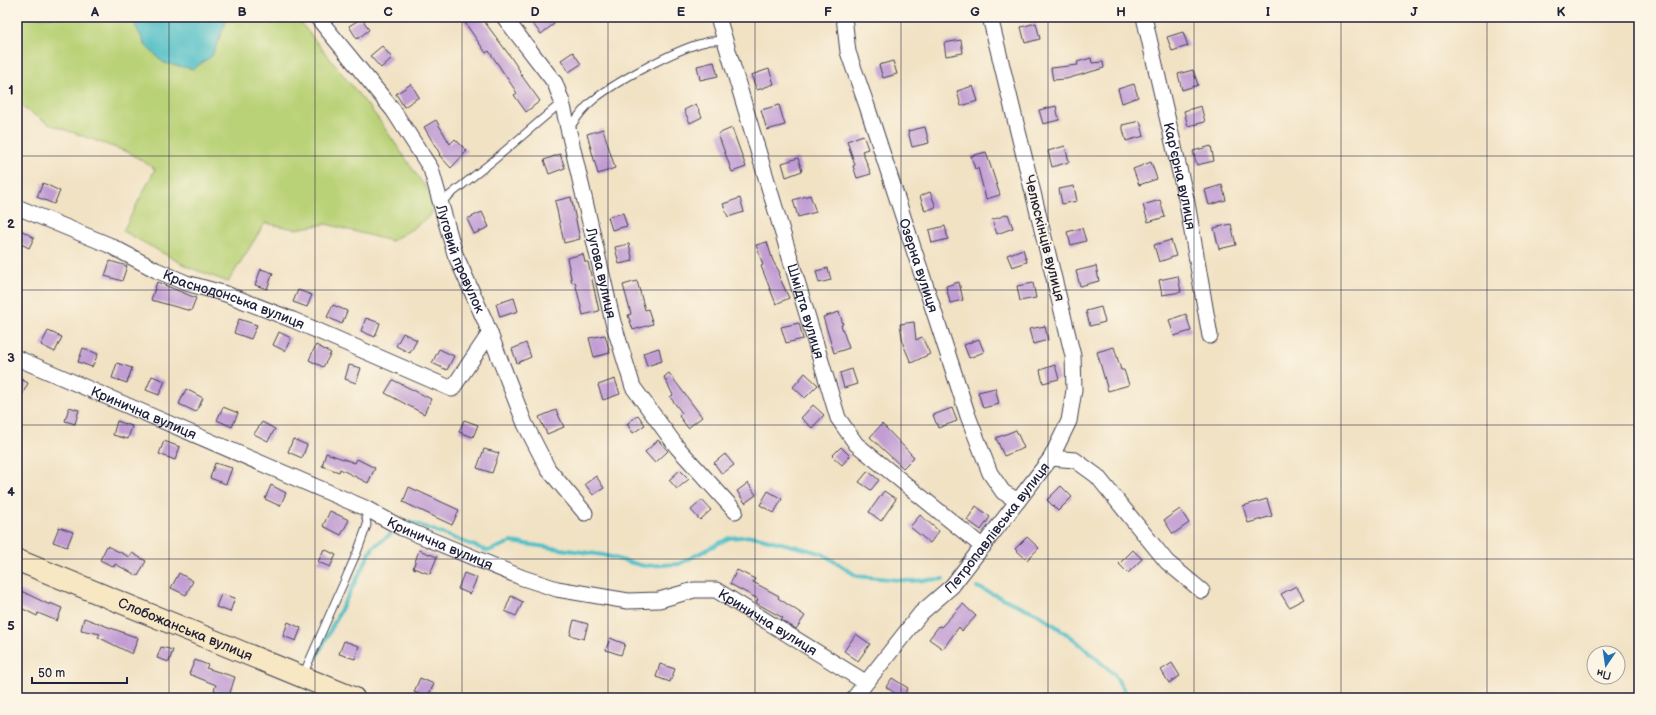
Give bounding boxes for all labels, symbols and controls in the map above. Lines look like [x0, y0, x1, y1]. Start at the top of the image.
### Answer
text: A [90, 4, 99, 20]
text: B [237, 4, 247, 20]
text: C [383, 4, 393, 20]
text: D [530, 4, 540, 20]
text: E [677, 4, 686, 20]
text: F [824, 4, 832, 20]
text: G [970, 4, 980, 20]
text: H [1116, 4, 1126, 20]
text: I [1266, 4, 1270, 20]
text: J [1410, 4, 1418, 20]
text: K [1557, 4, 1566, 20]
text: 1 [8, 82, 14, 98]
street label: Кар'єрна вулиця [1160, 121, 1199, 231]
street label: Челюскінців вулиця [1021, 173, 1068, 303]
street label: Луговий провулок [432, 202, 489, 316]
text: 2 [7, 216, 15, 232]
street label: Озерна вулиця [895, 216, 942, 315]
street label: Лугова вулиця [582, 225, 620, 320]
street label: Шмідта вулиця [783, 262, 828, 361]
street label: Краснодонська вулиця [160, 266, 307, 333]
text: 3 [7, 350, 15, 366]
street label: Кринична вулиця [88, 383, 199, 443]
street label: Петропавлівська вулиця [942, 459, 1054, 597]
text: 4 [7, 484, 15, 500]
street label: Кринична вулиця [384, 514, 496, 574]
street label: Кринична вулиця [715, 585, 820, 660]
street label: Слобожанська вулиця [115, 594, 255, 665]
text: 5 [7, 618, 15, 634]
north arrow [1586, 645, 1626, 685]
scale bar [32, 659, 127, 685]
text: 50 m [38, 666, 65, 681]
text: Пн [1595, 666, 1612, 682]

